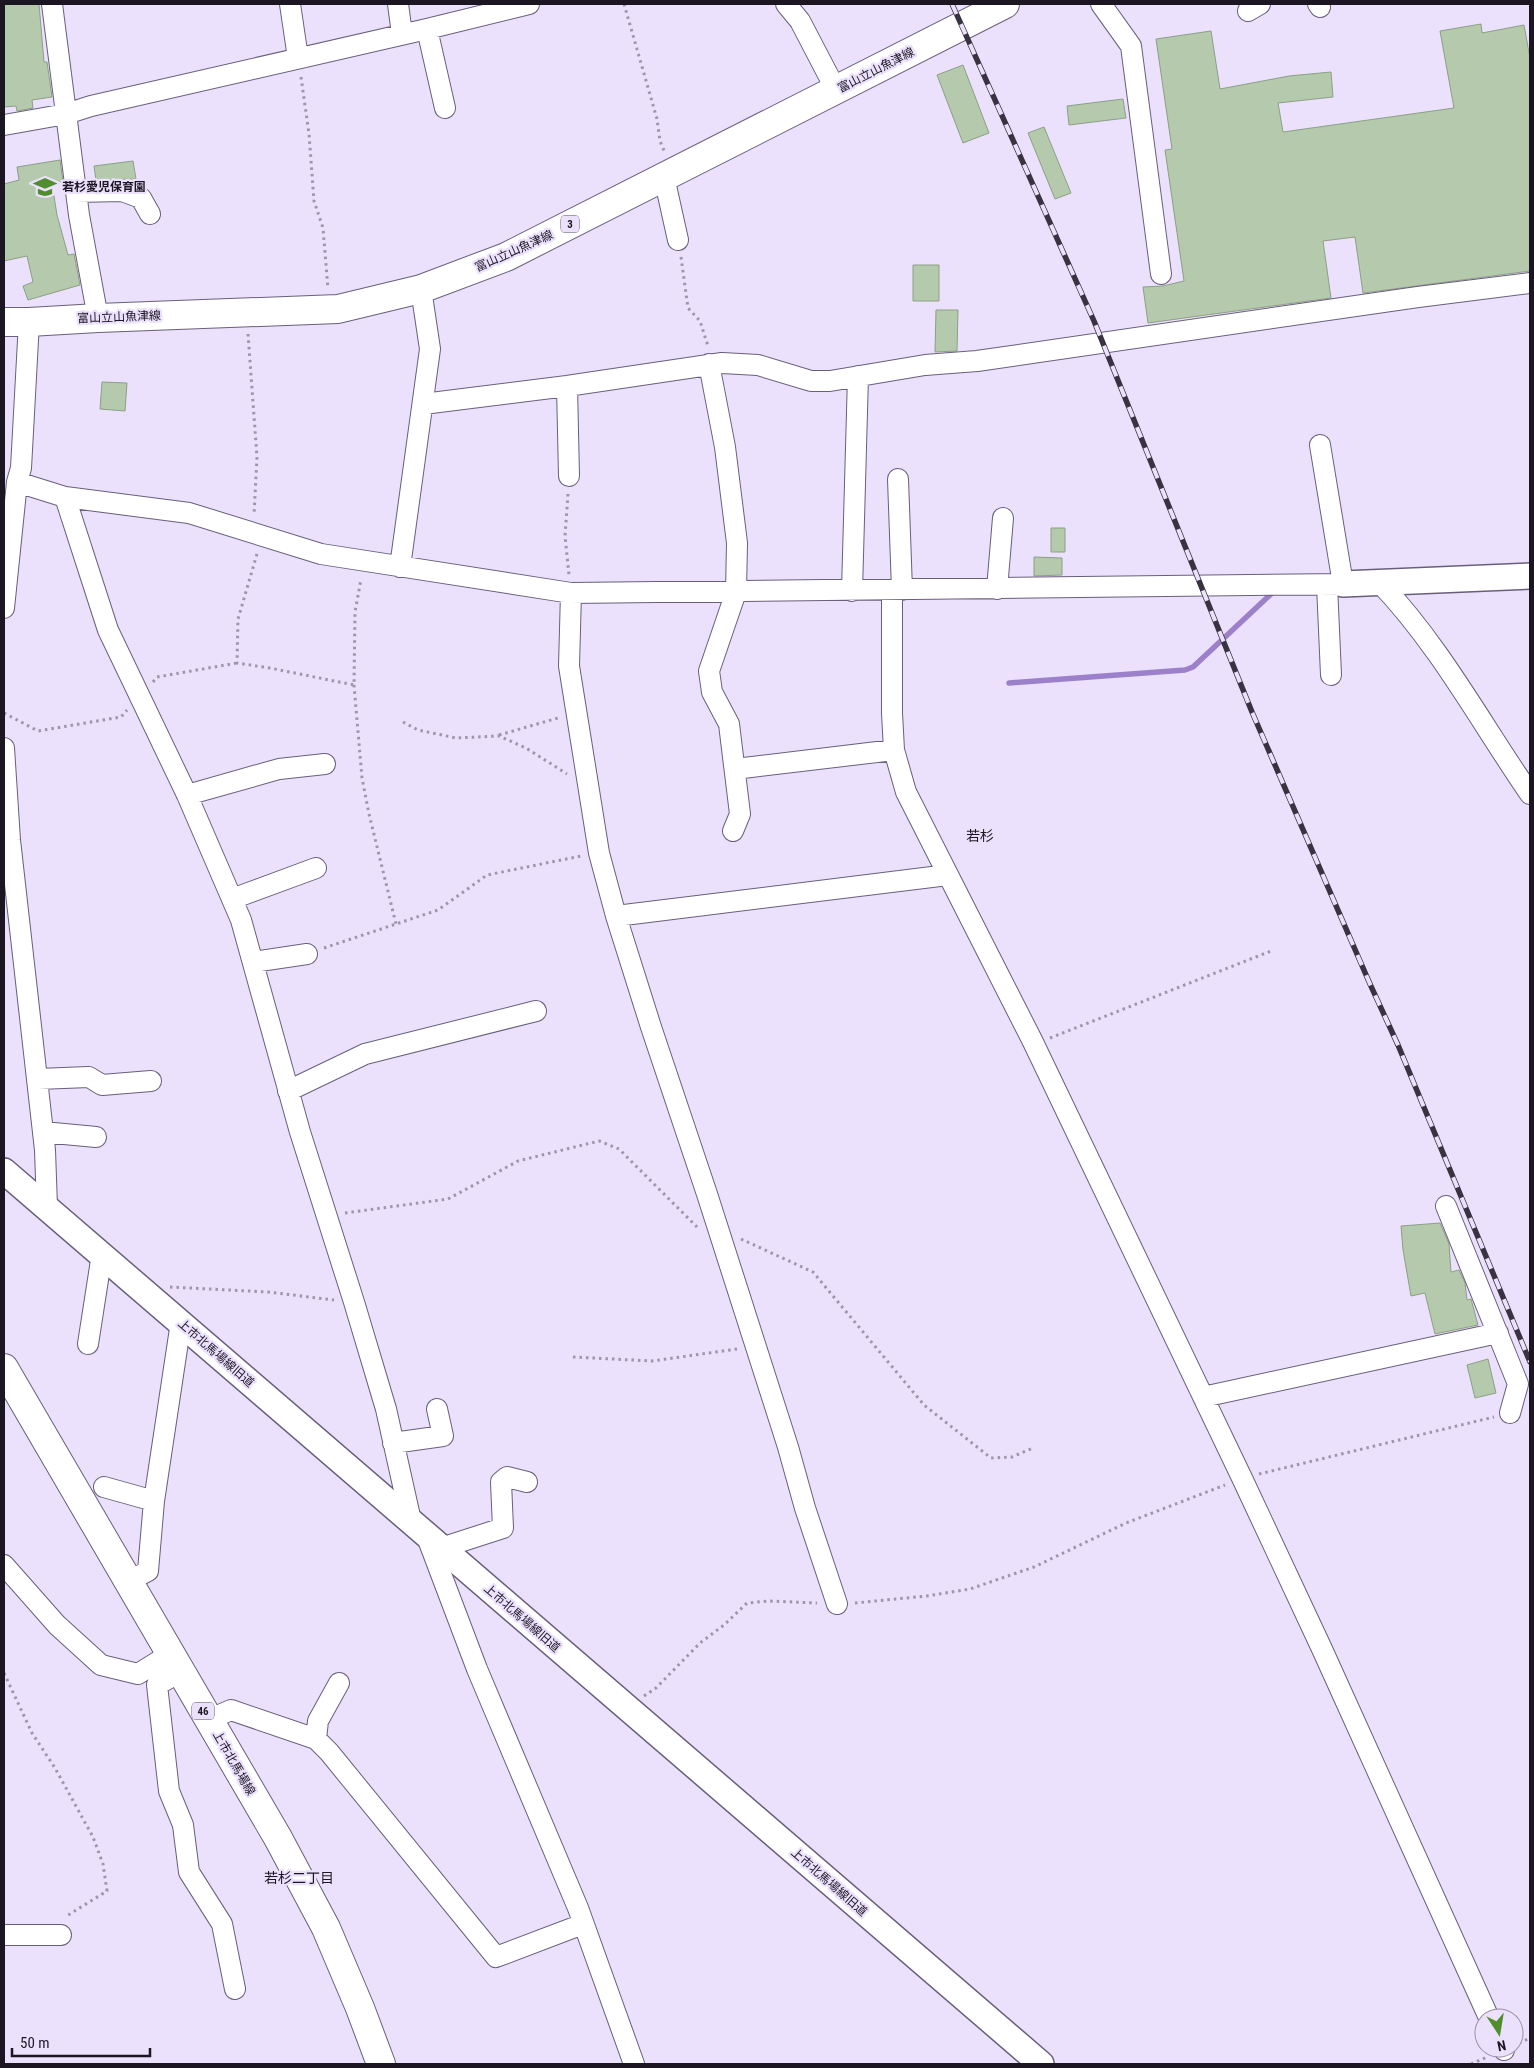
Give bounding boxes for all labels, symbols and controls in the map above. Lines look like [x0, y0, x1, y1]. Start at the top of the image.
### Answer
street label: 富山立山魚津線 [835, 45, 917, 95]
school or university icon: 若杉愛児保育園 [32, 174, 58, 200]
place label: 若杉愛児保育園 [62, 180, 146, 194]
road number: 3 [561, 215, 579, 232]
street label: 富山立山魚津線 [473, 228, 555, 274]
street label: 富山立山魚津線 [77, 309, 161, 325]
district label: 若杉 [966, 828, 994, 844]
street label: 上市北馬場線旧道 [175, 1316, 257, 1390]
street label: 上市北馬場線旧道 [481, 1581, 563, 1655]
road number: 46 [192, 1702, 214, 1720]
street label: 上市北馬場線 [210, 1728, 258, 1798]
street label: 上市北馬場線旧道 [788, 1845, 870, 1919]
district label: 若杉二丁目 [264, 1870, 334, 1886]
north arrow [1474, 2008, 1524, 2058]
scale bar [12, 2026, 150, 2058]
text: 50 m [20, 2034, 50, 2052]
text: N [1496, 2037, 1508, 2054]

